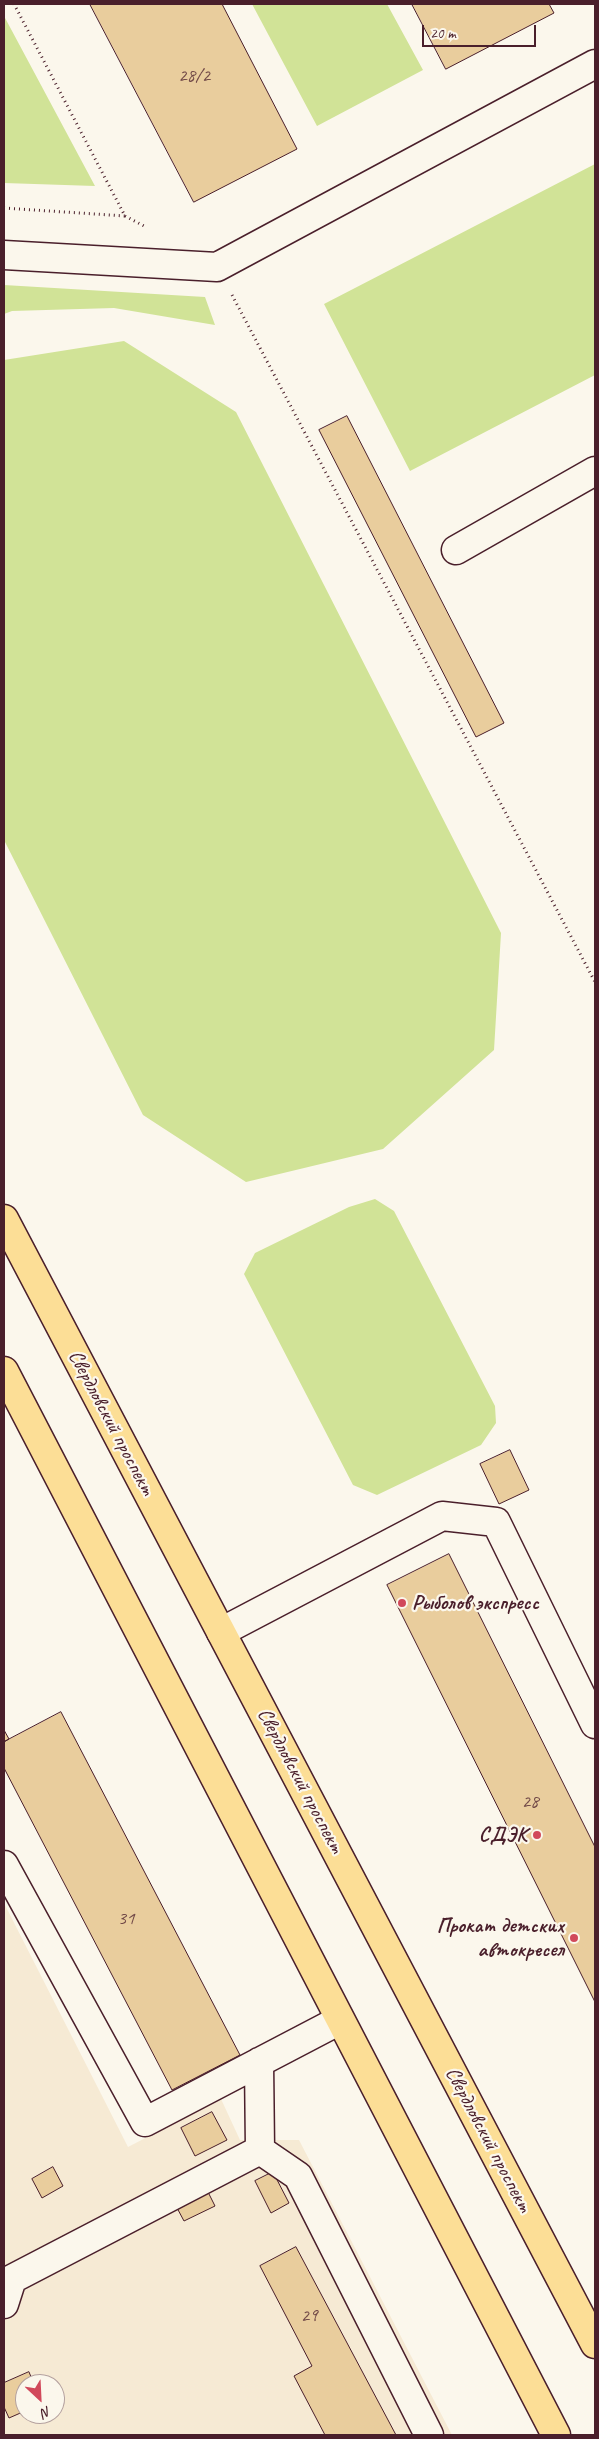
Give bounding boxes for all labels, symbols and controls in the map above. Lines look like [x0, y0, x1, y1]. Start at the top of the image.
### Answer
scale bar [424, 15, 538, 47]
text: 20 m [430, 24, 456, 43]
house number: 28/2 [178, 65, 210, 87]
street label: Свердловский проспект [62, 1346, 160, 1500]
place label: Рыболов экспресс [412, 1590, 539, 1616]
marker: Рыболов экспресс [396, 1597, 408, 1609]
street label: Свердловский проспект [251, 1704, 349, 1858]
house number: 28 [521, 1791, 539, 1813]
place label: СДЭК [479, 1822, 527, 1848]
marker: СДЭК [531, 1829, 543, 1841]
house number: 31 [117, 1908, 135, 1930]
place label: Прокат детских автокресел [437, 1913, 564, 1963]
marker: Прокат детских автокресел [568, 1932, 580, 1944]
street label: Свердловский проспект [439, 2063, 537, 2217]
house number: 29 [300, 2305, 318, 2327]
north arrow [15, 2374, 65, 2424]
text: N [39, 2403, 54, 2422]

